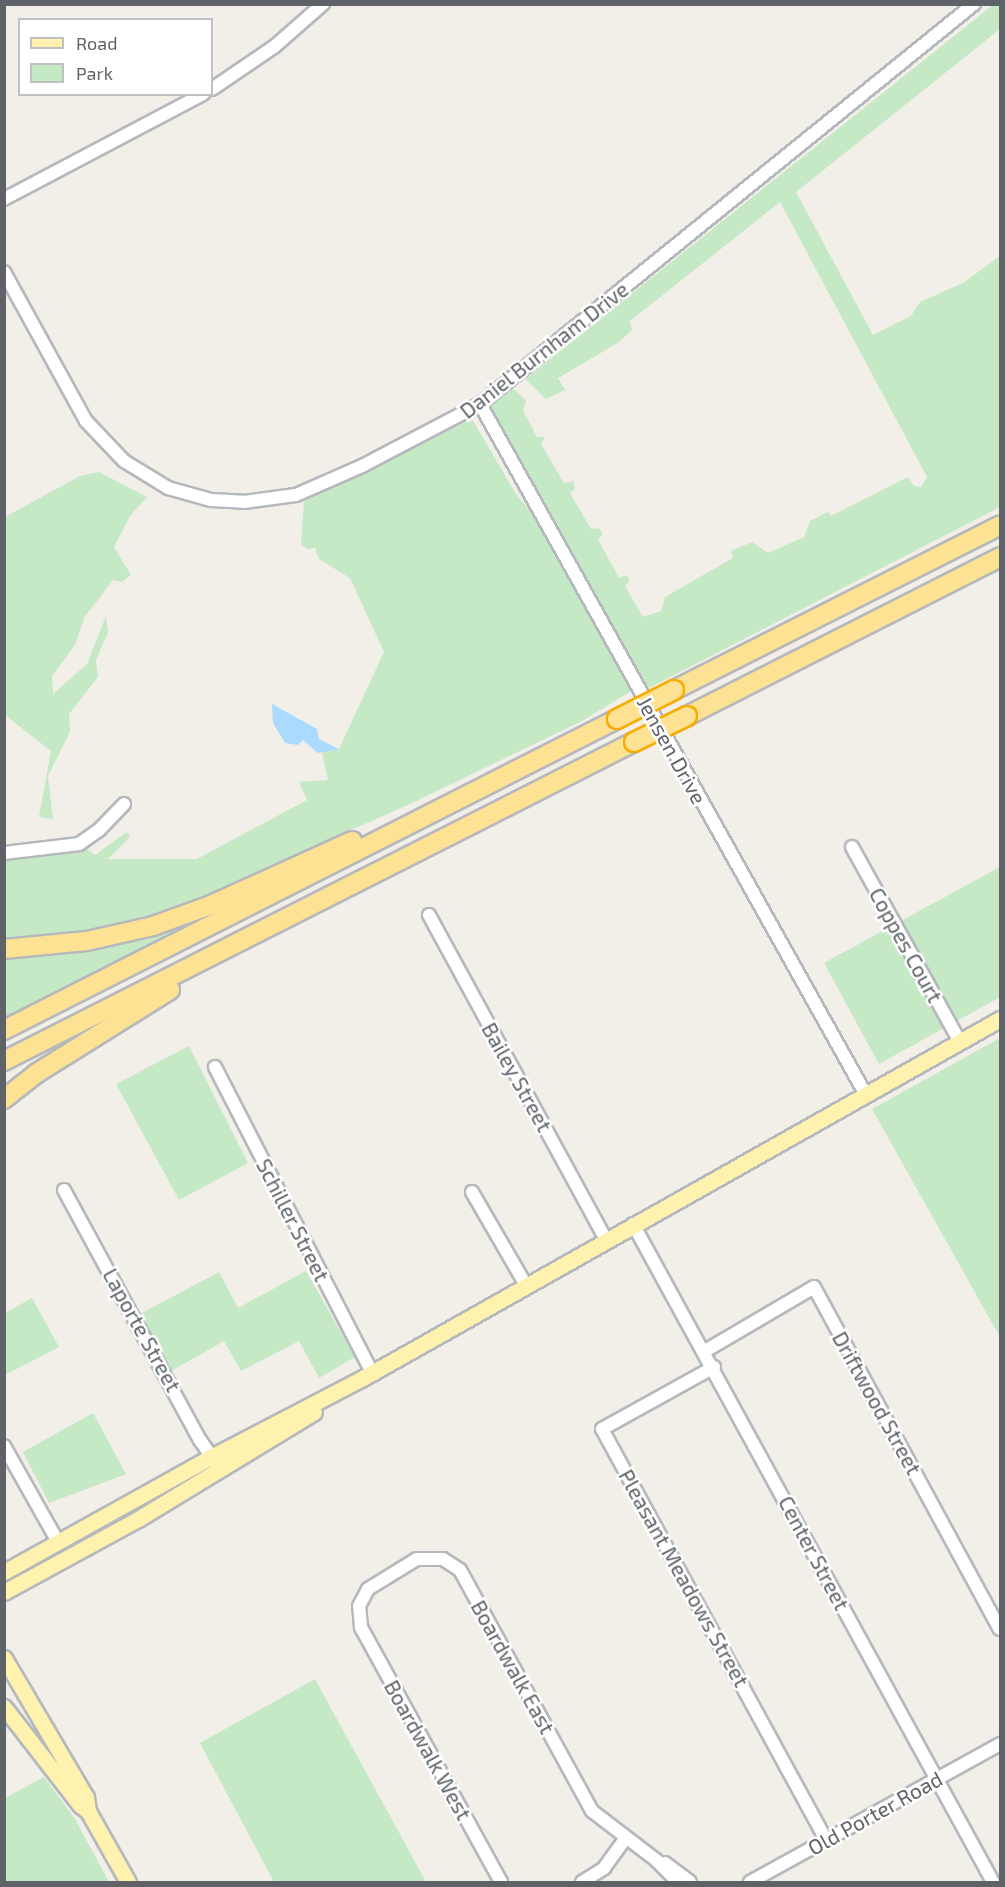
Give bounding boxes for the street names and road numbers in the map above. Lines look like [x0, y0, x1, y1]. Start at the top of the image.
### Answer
street label: Daniel Burnham Drive [455, 276, 633, 424]
street label: Jensen Drive [632, 692, 712, 808]
street label: Coppes Court [864, 883, 948, 1007]
street label: Bailey Street [477, 1018, 557, 1136]
street label: Schiller Street [251, 1154, 335, 1286]
street label: Laporte Street [98, 1264, 186, 1396]
street label: Driftwood Street [827, 1327, 927, 1479]
street label: Pleasant Meadows Street [614, 1465, 754, 1691]
street label: Center Street [773, 1491, 855, 1615]
street label: Boardwalk East [466, 1596, 560, 1738]
street label: Boardwalk West [379, 1675, 477, 1825]
street label: Old Porter Road [803, 1766, 947, 1860]

